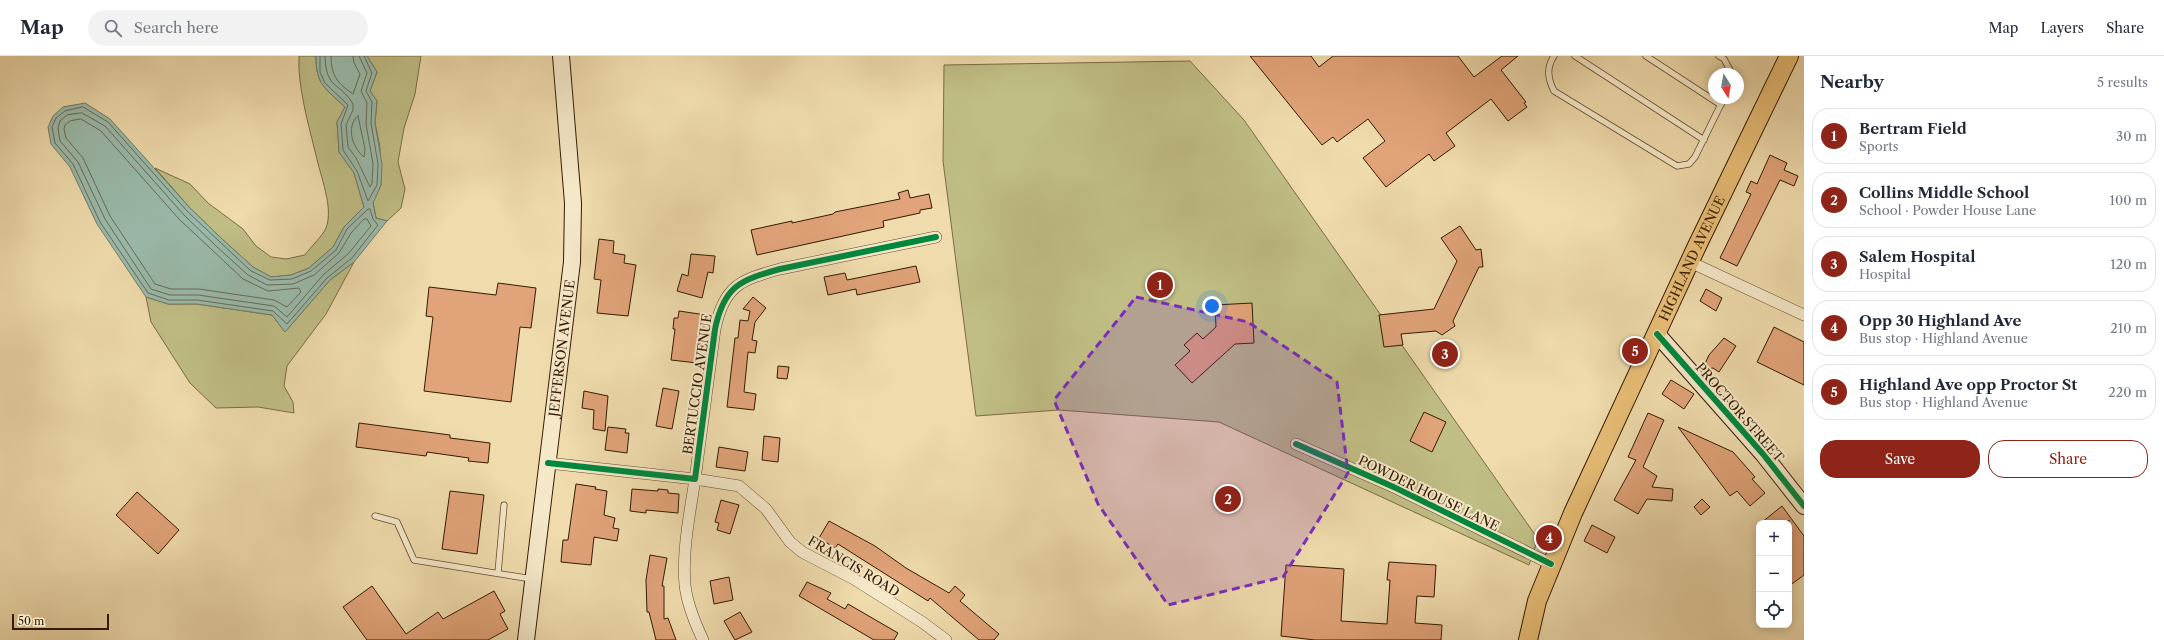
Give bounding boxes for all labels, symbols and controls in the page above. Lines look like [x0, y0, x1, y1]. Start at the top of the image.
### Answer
search box [88, 10, 368, 46]
text: Map [20, 16, 64, 39]
icon: search [102, 17, 124, 39]
text: Search here [134, 18, 219, 37]
text: Map [1988, 19, 2018, 37]
text: Layers [2040, 19, 2084, 37]
text: Share [2106, 19, 2144, 37]
north arrow [1708, 68, 1744, 104]
text: Nearby [1820, 72, 1884, 92]
text: 5 results [2097, 74, 2148, 90]
text: Bertram Field [1859, 119, 1967, 138]
text: 1 [1831, 128, 1837, 144]
text: 30 m [2116, 128, 2147, 144]
text: Sports [1859, 138, 1898, 154]
text: Collins Middle School [1859, 183, 2029, 202]
text: 2 [1830, 192, 1838, 208]
text: 100 m [2109, 192, 2147, 208]
street label: HIGHLAND AVENUE [1655, 193, 1728, 324]
text: School · Powder House Lane [1859, 202, 2036, 218]
text: Salem Hospital [1859, 247, 1975, 266]
text: 3 [1830, 256, 1838, 272]
text: 120 m [2110, 256, 2147, 272]
text: Hospital [1859, 266, 1911, 282]
pin: 1 [1147, 270, 1173, 300]
street label: JEFFERSON AVENUE [545, 279, 578, 420]
your location [1202, 296, 1222, 316]
text: Opp 30 Highland Ave [1859, 311, 2021, 330]
street label: BERTUCCIO AVENUE [679, 312, 715, 455]
text: 4 [1830, 320, 1838, 336]
text: 210 m [2110, 320, 2147, 336]
text: Bus stop · Highland Avenue [1859, 330, 2028, 346]
pin: 5 [1622, 336, 1648, 366]
pin: 3 [1432, 339, 1458, 369]
street label: PROCTOR STREET [1693, 359, 1788, 465]
text: Highland Ave opp Proctor St [1859, 375, 2077, 394]
text: 5 [1830, 384, 1838, 400]
text: 220 m [2108, 384, 2147, 400]
text: Bus stop · Highland Avenue [1859, 394, 2028, 410]
button: Save [1820, 440, 1980, 478]
button: Share [1988, 440, 2148, 478]
street label: POWDER HOUSE LANE [1356, 452, 1502, 534]
pin: 2 [1215, 484, 1241, 514]
map controls [1756, 520, 1792, 628]
button: + [1756, 520, 1792, 556]
pin: 4 [1536, 523, 1562, 553]
street label: FRANCIS ROAD [805, 532, 903, 600]
button: − [1756, 556, 1792, 592]
button: locate [1756, 592, 1792, 628]
scale bar [12, 612, 109, 631]
text: 50 m [18, 614, 44, 628]

